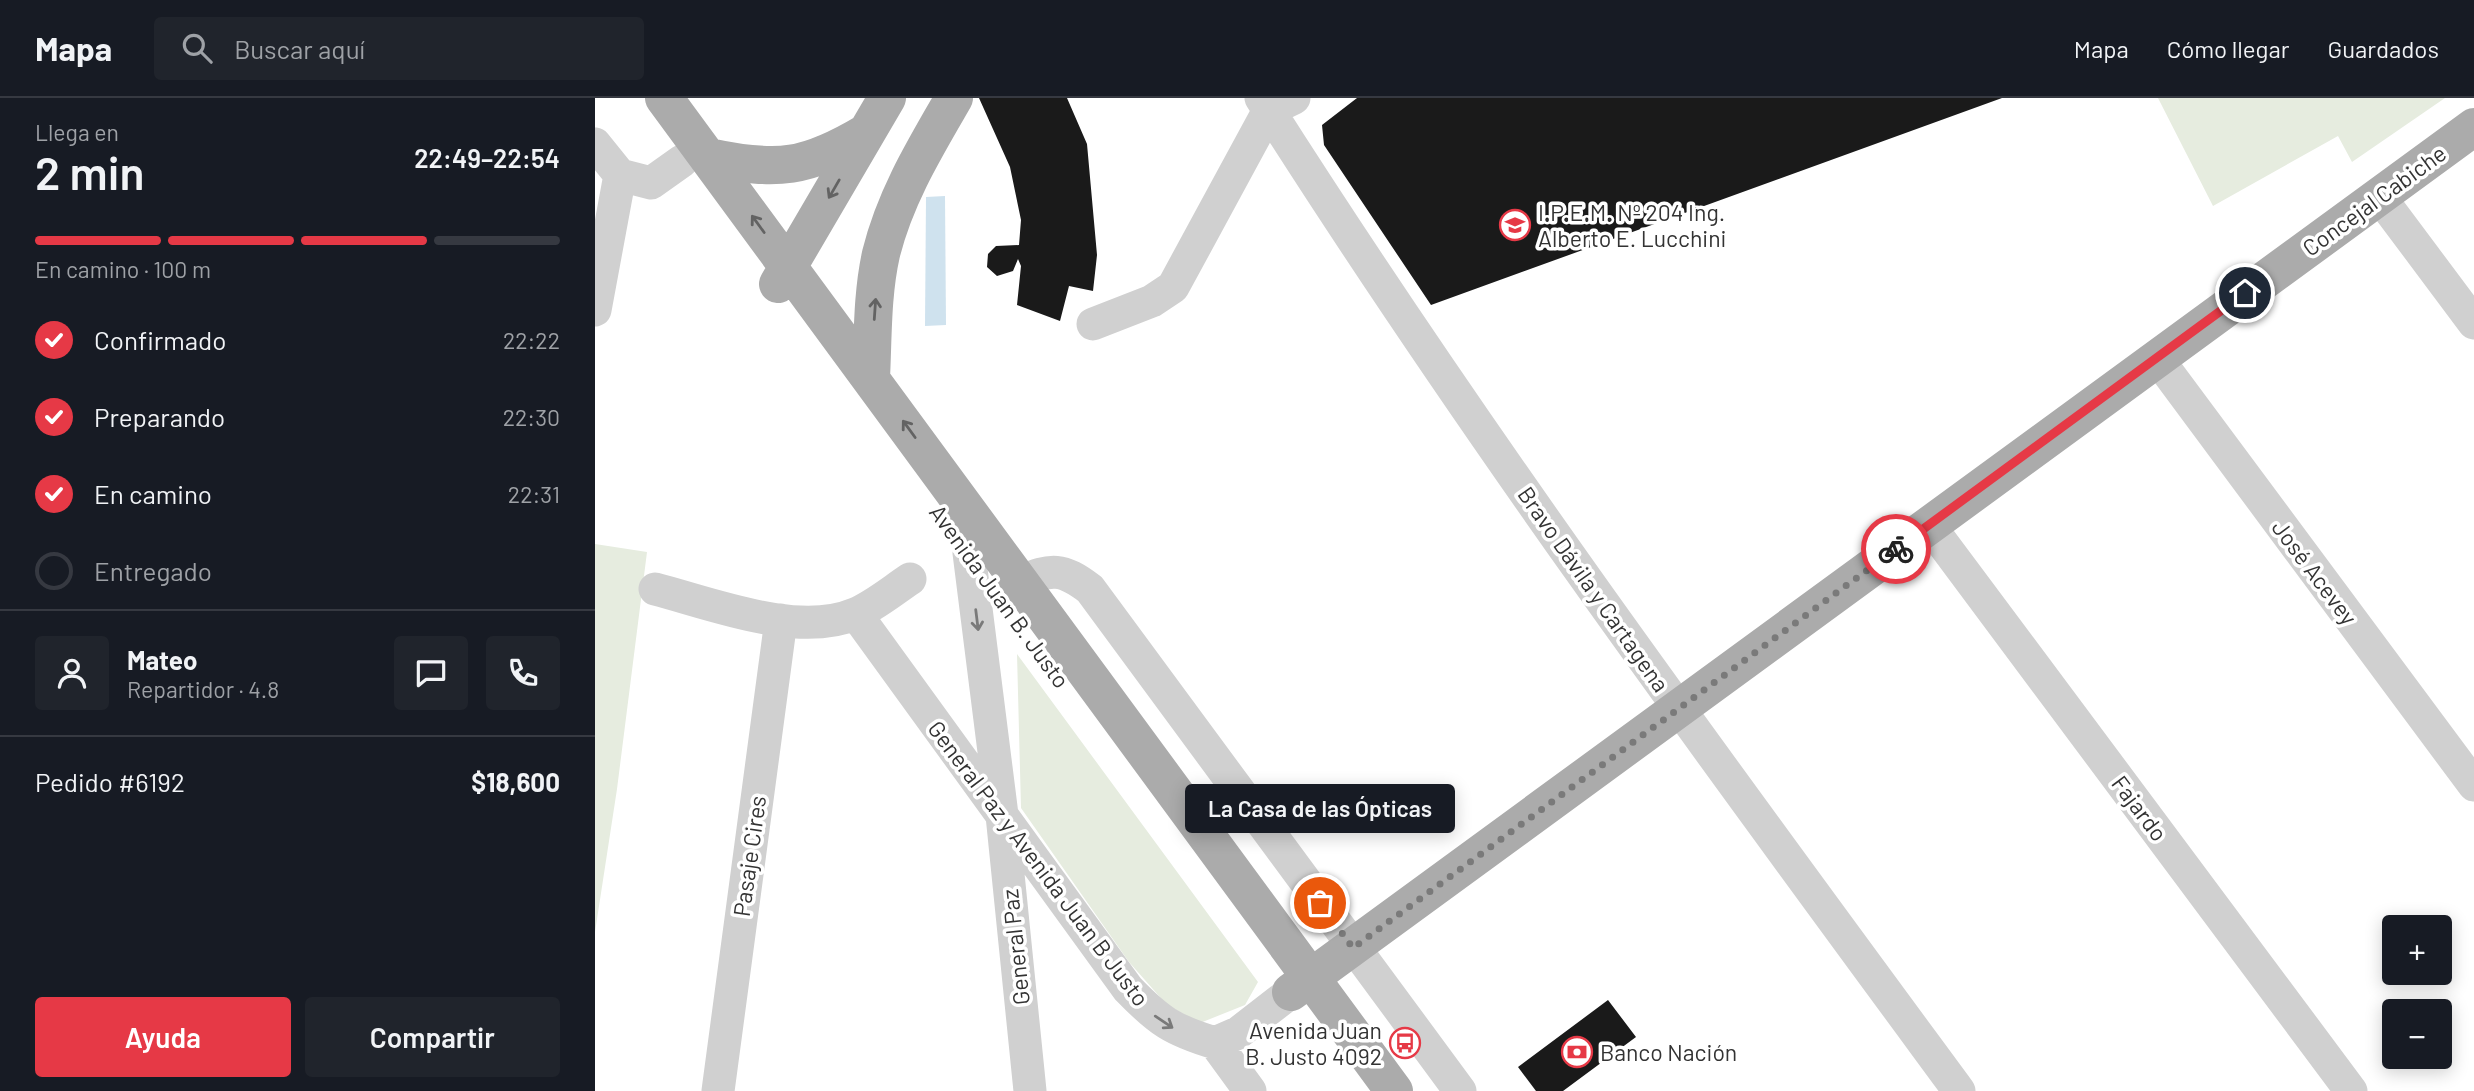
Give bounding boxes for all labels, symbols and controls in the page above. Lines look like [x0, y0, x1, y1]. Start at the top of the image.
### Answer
search box [154, 17, 644, 80]
text: Mapa [35, 28, 112, 68]
icon: search [178, 29, 216, 67]
text: Buscar aquí [234, 33, 365, 64]
text: Mapa [2074, 34, 2129, 63]
text: Cómo llegar [2167, 34, 2289, 63]
text: Guardados [2327, 34, 2439, 63]
text: Llega en [35, 118, 119, 146]
street label: Concejal Cabiche [2297, 139, 2451, 261]
text: 22:49–22:54 [414, 142, 560, 173]
text: 2 min [35, 144, 144, 199]
one-way arrow [827, 179, 841, 199]
place label: I.P.E.M. Nº 204 Ing. Alberto E. Lucchini [1538, 198, 1726, 252]
school or university icon: I.P.E.M. Nº 204 Ing. Alberto E. Lucchini [1498, 208, 1532, 242]
one-way arrow [751, 215, 766, 234]
text: En camino · 100 m [35, 255, 211, 283]
pin [2215, 263, 2275, 323]
icon: home [2226, 274, 2264, 312]
one-way arrow [868, 298, 881, 321]
icon: check [35, 321, 73, 359]
text: Confirmado [94, 324, 226, 355]
text: 22:22 [503, 326, 560, 354]
icon: check [35, 398, 73, 436]
text: Preparando [94, 401, 225, 432]
text: 22:30 [503, 403, 560, 431]
one-way arrow [901, 420, 916, 439]
icon: check [35, 475, 73, 513]
text: En camino [94, 478, 212, 509]
text: 22:31 [508, 480, 560, 508]
street label: Bravo Dávila y Cartagena [1512, 481, 1676, 697]
street label: Avenida Juan B. Justo [924, 499, 1076, 693]
courier [1861, 514, 1931, 584]
street label: José Acevey [2266, 514, 2364, 630]
icon: bike [1877, 530, 1915, 568]
text: Entregado [94, 555, 212, 586]
one-way arrow [971, 608, 984, 631]
button: person [35, 636, 109, 710]
button: chat [394, 636, 468, 710]
button: phone [486, 636, 560, 710]
text: Mateo [127, 644, 197, 675]
text: Repartidor · 4.8 [127, 675, 279, 703]
street label: General Paz y Avenida Juan B Justo [923, 715, 1155, 1011]
text: Pedido #6192 [35, 766, 185, 797]
text: $18,600 [471, 766, 560, 797]
street label: Fajardo [2106, 770, 2174, 846]
callout: La Casa de las Ópticas [1185, 784, 1455, 833]
street label: Pasaje Cires [727, 794, 771, 918]
text: La Casa de las Ópticas [1208, 794, 1432, 822]
pin [1290, 873, 1350, 933]
icon: bag [1301, 884, 1339, 922]
street label: General Paz [995, 888, 1035, 1006]
map controls [2382, 915, 2452, 1069]
button: + [2382, 915, 2452, 985]
button: Ayuda [35, 997, 291, 1077]
button: Compartir [305, 997, 560, 1077]
button: − [2382, 999, 2452, 1069]
one-way arrow [1154, 1015, 1173, 1029]
place label: Avenida Juan B. Justo 4092 [1245, 1016, 1382, 1070]
bus stop icon: Avenida Juan B. Justo 4092 [1388, 1026, 1422, 1060]
bank icon: Banco Nación [1560, 1035, 1594, 1069]
place label: Banco Nación [1600, 1038, 1737, 1066]

